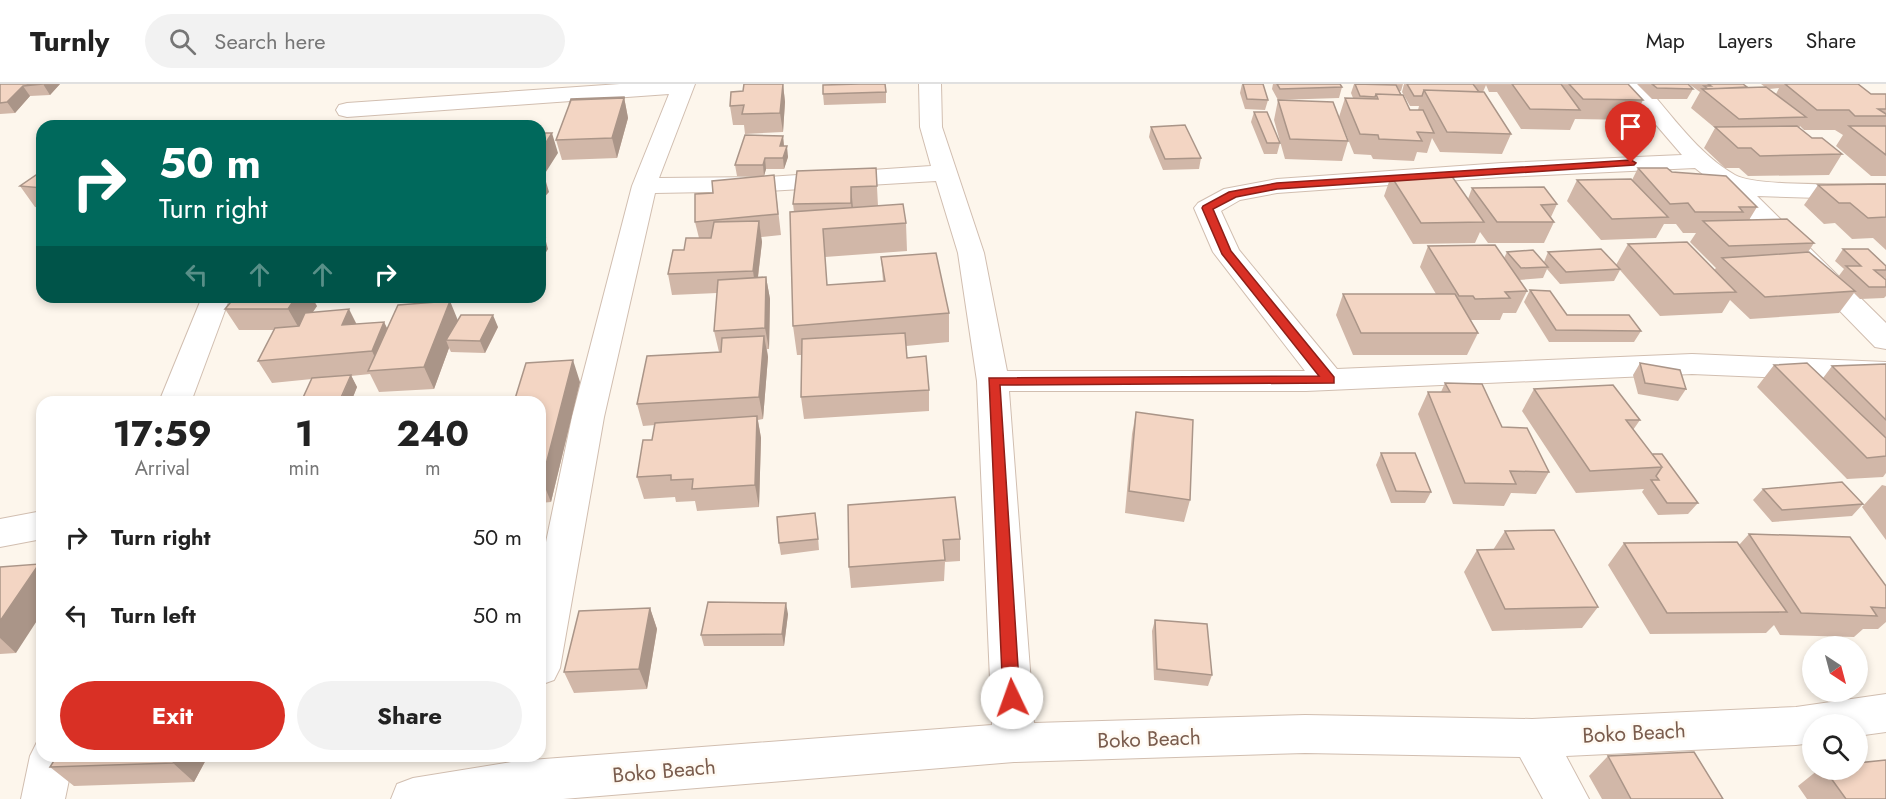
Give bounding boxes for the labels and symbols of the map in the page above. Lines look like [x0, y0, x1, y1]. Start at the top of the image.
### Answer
pin [1605, 101, 1656, 163]
north arrow [1802, 636, 1868, 702]
position arrow [980, 666, 1044, 730]
street label: Boko Beach [1581, 715, 1687, 751]
street label: Boko Beach [1097, 722, 1201, 756]
street label: Boko Beach [611, 752, 717, 790]

